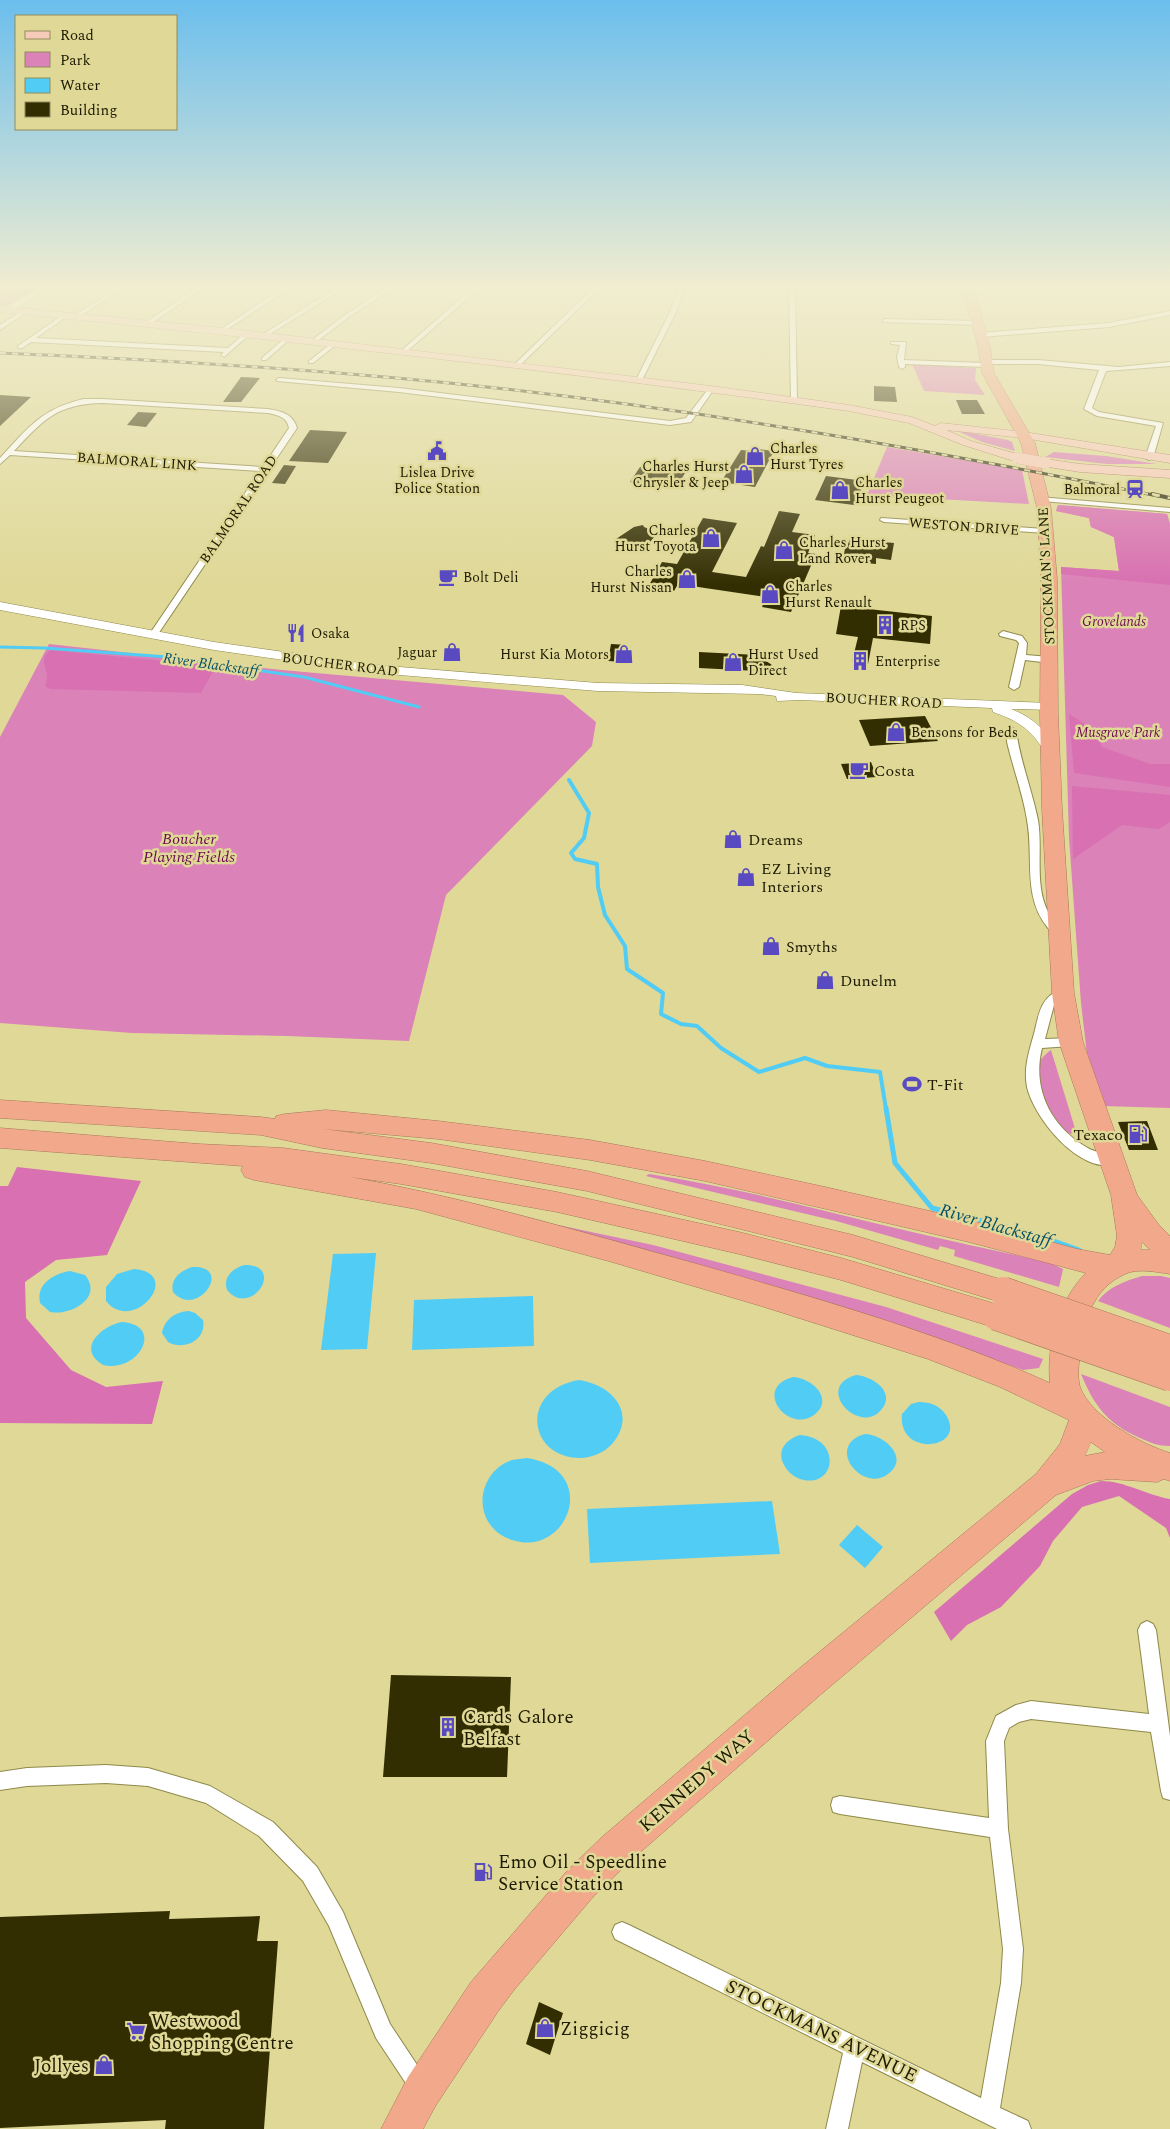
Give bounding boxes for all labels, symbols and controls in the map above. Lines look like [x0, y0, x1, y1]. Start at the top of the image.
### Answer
legend [15, 15, 178, 130]
text: Road [60, 24, 94, 47]
text: Park [60, 49, 91, 72]
text: Water [60, 74, 100, 97]
text: Building [60, 99, 117, 122]
place label: Charles Hurst Tyres [770, 438, 844, 475]
public building icon: Lislea Drive Police Station [426, 440, 448, 462]
shop icon: Charles Hurst Tyres [744, 445, 766, 467]
street label: BALMORAL LINK [76, 447, 198, 476]
street label: BALMORAL ROAD [194, 451, 282, 568]
place label: Charles Hurst Chrysler & Jeep [633, 456, 729, 493]
place label: Lislea Drive Police Station [394, 462, 480, 499]
shop icon: Charles Hurst Chrysler & Jeep [733, 463, 755, 485]
place label: Charles Hurst Peugeot [855, 472, 944, 509]
station icon: Balmoral [1124, 478, 1146, 500]
shop icon: Charles Hurst Peugeot [829, 479, 851, 501]
place label: Balmoral [1064, 479, 1120, 500]
street label: STOCKMAN'S LANE [1032, 507, 1061, 645]
street label: WESTON DRIVE [908, 512, 1020, 541]
place label: Charles Hurst Toyota [615, 520, 696, 557]
shop icon: Charles Hurst Toyota [700, 527, 722, 549]
place label: Charles Hurst Land Rover [799, 532, 886, 569]
shop icon: Charles Hurst Land Rover [773, 539, 795, 561]
place label: Charles Hurst Nissan [590, 561, 672, 598]
cafe icon: Bolt Deli [437, 566, 459, 588]
place label: Bolt Deli [463, 567, 519, 588]
shop icon: Charles Hurst Nissan [676, 568, 698, 590]
place label: Charles Hurst Renault [785, 576, 872, 613]
shop icon: Charles Hurst Renault [759, 583, 781, 605]
park label: Grovelands [1082, 611, 1146, 632]
building icon: RPS [874, 614, 896, 636]
place label: RPS [900, 615, 926, 636]
restaurant icon: Osaka [285, 622, 307, 644]
place label: Osaka [311, 623, 350, 644]
shop icon: Jaguar [441, 641, 463, 663]
place label: Jaguar [397, 642, 437, 663]
shop icon: Hurst Kia Motors [613, 643, 635, 665]
place label: Hurst Kia Motors [500, 644, 609, 665]
place label: Hurst Used Direct [748, 644, 819, 681]
water label: River Blackstaff [161, 646, 263, 683]
street label: BOUCHER ROAD [281, 647, 399, 682]
building icon: Enterprise [849, 650, 871, 672]
shop icon: Hurst Used Direct [722, 651, 744, 673]
place label: Enterprise [875, 651, 940, 672]
street label: BOUCHER ROAD [825, 687, 943, 714]
shop icon: Bensons for Beds [885, 721, 907, 743]
place label: Bensons for Beds [911, 722, 1018, 743]
park label: Musgrave Park [1076, 722, 1161, 743]
cafe icon: Costa [848, 759, 870, 781]
place label: Costa [874, 759, 915, 783]
park label: Boucher Playing Fields [143, 827, 235, 869]
shop icon: Dreams [722, 828, 744, 850]
place label: Dreams [748, 828, 803, 852]
place label: EZ Living Interiors [761, 857, 832, 899]
shop icon: EZ Living Interiors [735, 866, 757, 888]
shop icon: Smyths [760, 935, 782, 957]
place label: Smyths [786, 935, 838, 959]
shop icon: Dunelm [814, 969, 836, 991]
place label: Dunelm [840, 969, 897, 993]
sports icon: T-Fit [901, 1073, 923, 1095]
place label: T-Fit [927, 1073, 964, 1097]
place label: Texaco [1073, 1123, 1123, 1147]
fuel station icon: Texaco [1127, 1123, 1149, 1145]
water label: River Blackstaff [936, 1197, 1058, 1255]
place label: Cards Galore Belfast [463, 1703, 574, 1754]
building icon: Cards Galore Belfast [437, 1716, 459, 1738]
street label: KENNEDY WAY [633, 1723, 761, 1840]
place label: Emo Oil - Speedline Service Station [498, 1848, 667, 1899]
fuel station icon: Emo Oil - Speedline Service Station [472, 1861, 494, 1883]
street label: STOCKMANS AVENUE [721, 1972, 922, 2090]
place label: Westwood Shopping Centre [151, 2007, 294, 2058]
place label: Ziggicig [560, 2015, 630, 2044]
shop icon: Ziggicig [534, 2017, 556, 2039]
supermarket icon: Westwood Shopping Centre [125, 2020, 147, 2042]
place label: Jollyes [34, 2052, 89, 2081]
shop icon: Jollyes [93, 2054, 115, 2076]

